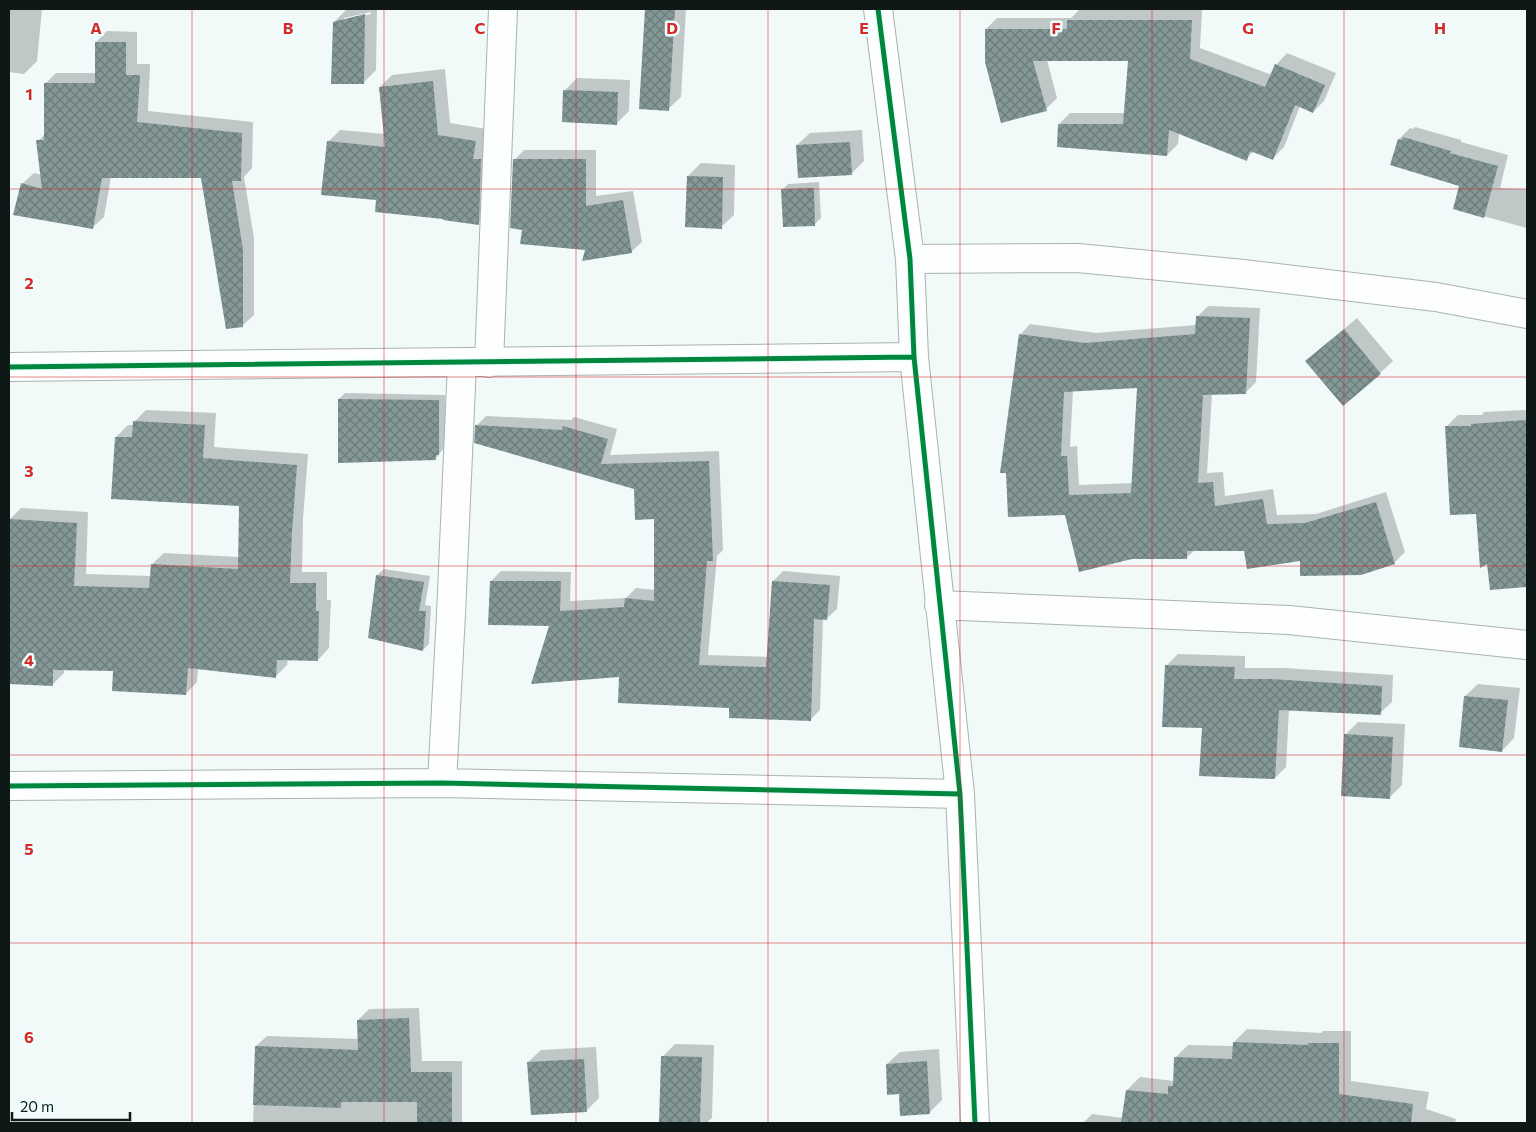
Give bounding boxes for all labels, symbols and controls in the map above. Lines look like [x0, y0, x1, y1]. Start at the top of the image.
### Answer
text: A [90, 18, 102, 37]
text: B [283, 18, 294, 37]
text: C [475, 18, 486, 37]
text: D [666, 18, 678, 37]
text: E [859, 18, 869, 37]
text: F [1051, 18, 1061, 37]
text: G [1242, 18, 1254, 37]
text: H [1434, 18, 1446, 37]
text: 1 [25, 84, 33, 103]
text: 2 [24, 273, 34, 292]
text: 3 [24, 461, 34, 480]
text: 4 [24, 650, 34, 669]
text: 5 [24, 839, 34, 858]
text: 6 [24, 1027, 34, 1046]
scale bar [12, 1090, 130, 1122]
text: 20 m [20, 1097, 54, 1115]

